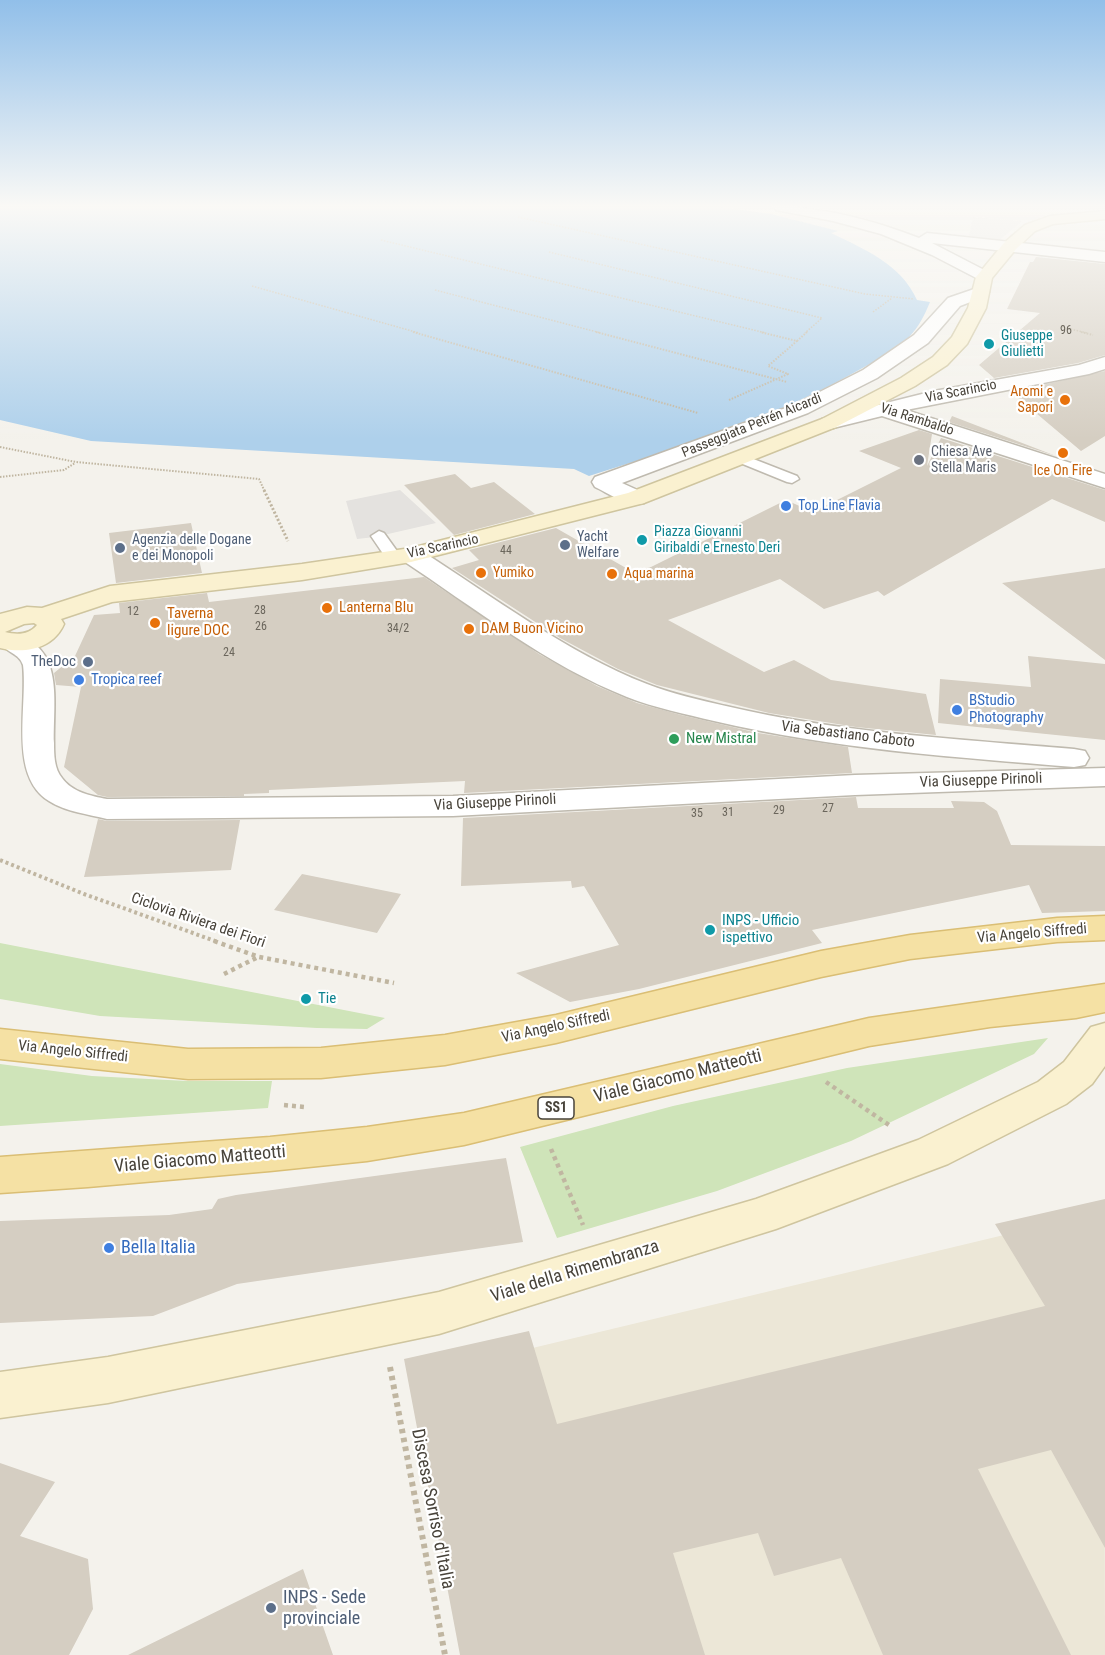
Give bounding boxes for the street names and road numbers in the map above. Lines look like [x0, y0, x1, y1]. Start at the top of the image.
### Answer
street label: Via Scarincio [924, 377, 998, 407]
street label: Passeggiata Petrén Aicardi [680, 390, 824, 462]
street label: Via Rambaldo [878, 400, 956, 440]
street label: Via Scarincio [406, 531, 480, 563]
street label: Via Sebastiano Caboto [780, 718, 916, 752]
street label: Via Giuseppe Pirinoli [919, 770, 1043, 792]
street label: Via Giuseppe Pirinoli [433, 791, 557, 815]
street label: Ciclovia Riviera dei Fiori [128, 890, 268, 952]
street label: Via Angelo Siffredi [976, 920, 1088, 948]
street label: Via Angelo Siffredi [500, 1007, 612, 1047]
street label: Via Angelo Siffredi [17, 1037, 129, 1067]
street label: Viale Giacomo Matteotti [592, 1046, 764, 1108]
road number: SS1 [538, 1097, 574, 1119]
street label: Viale Giacomo Matteotti [113, 1142, 287, 1178]
street label: Viale della Rimembranza [488, 1236, 662, 1308]
street label: Discesa Sorriso d'Italia [406, 1427, 458, 1591]

